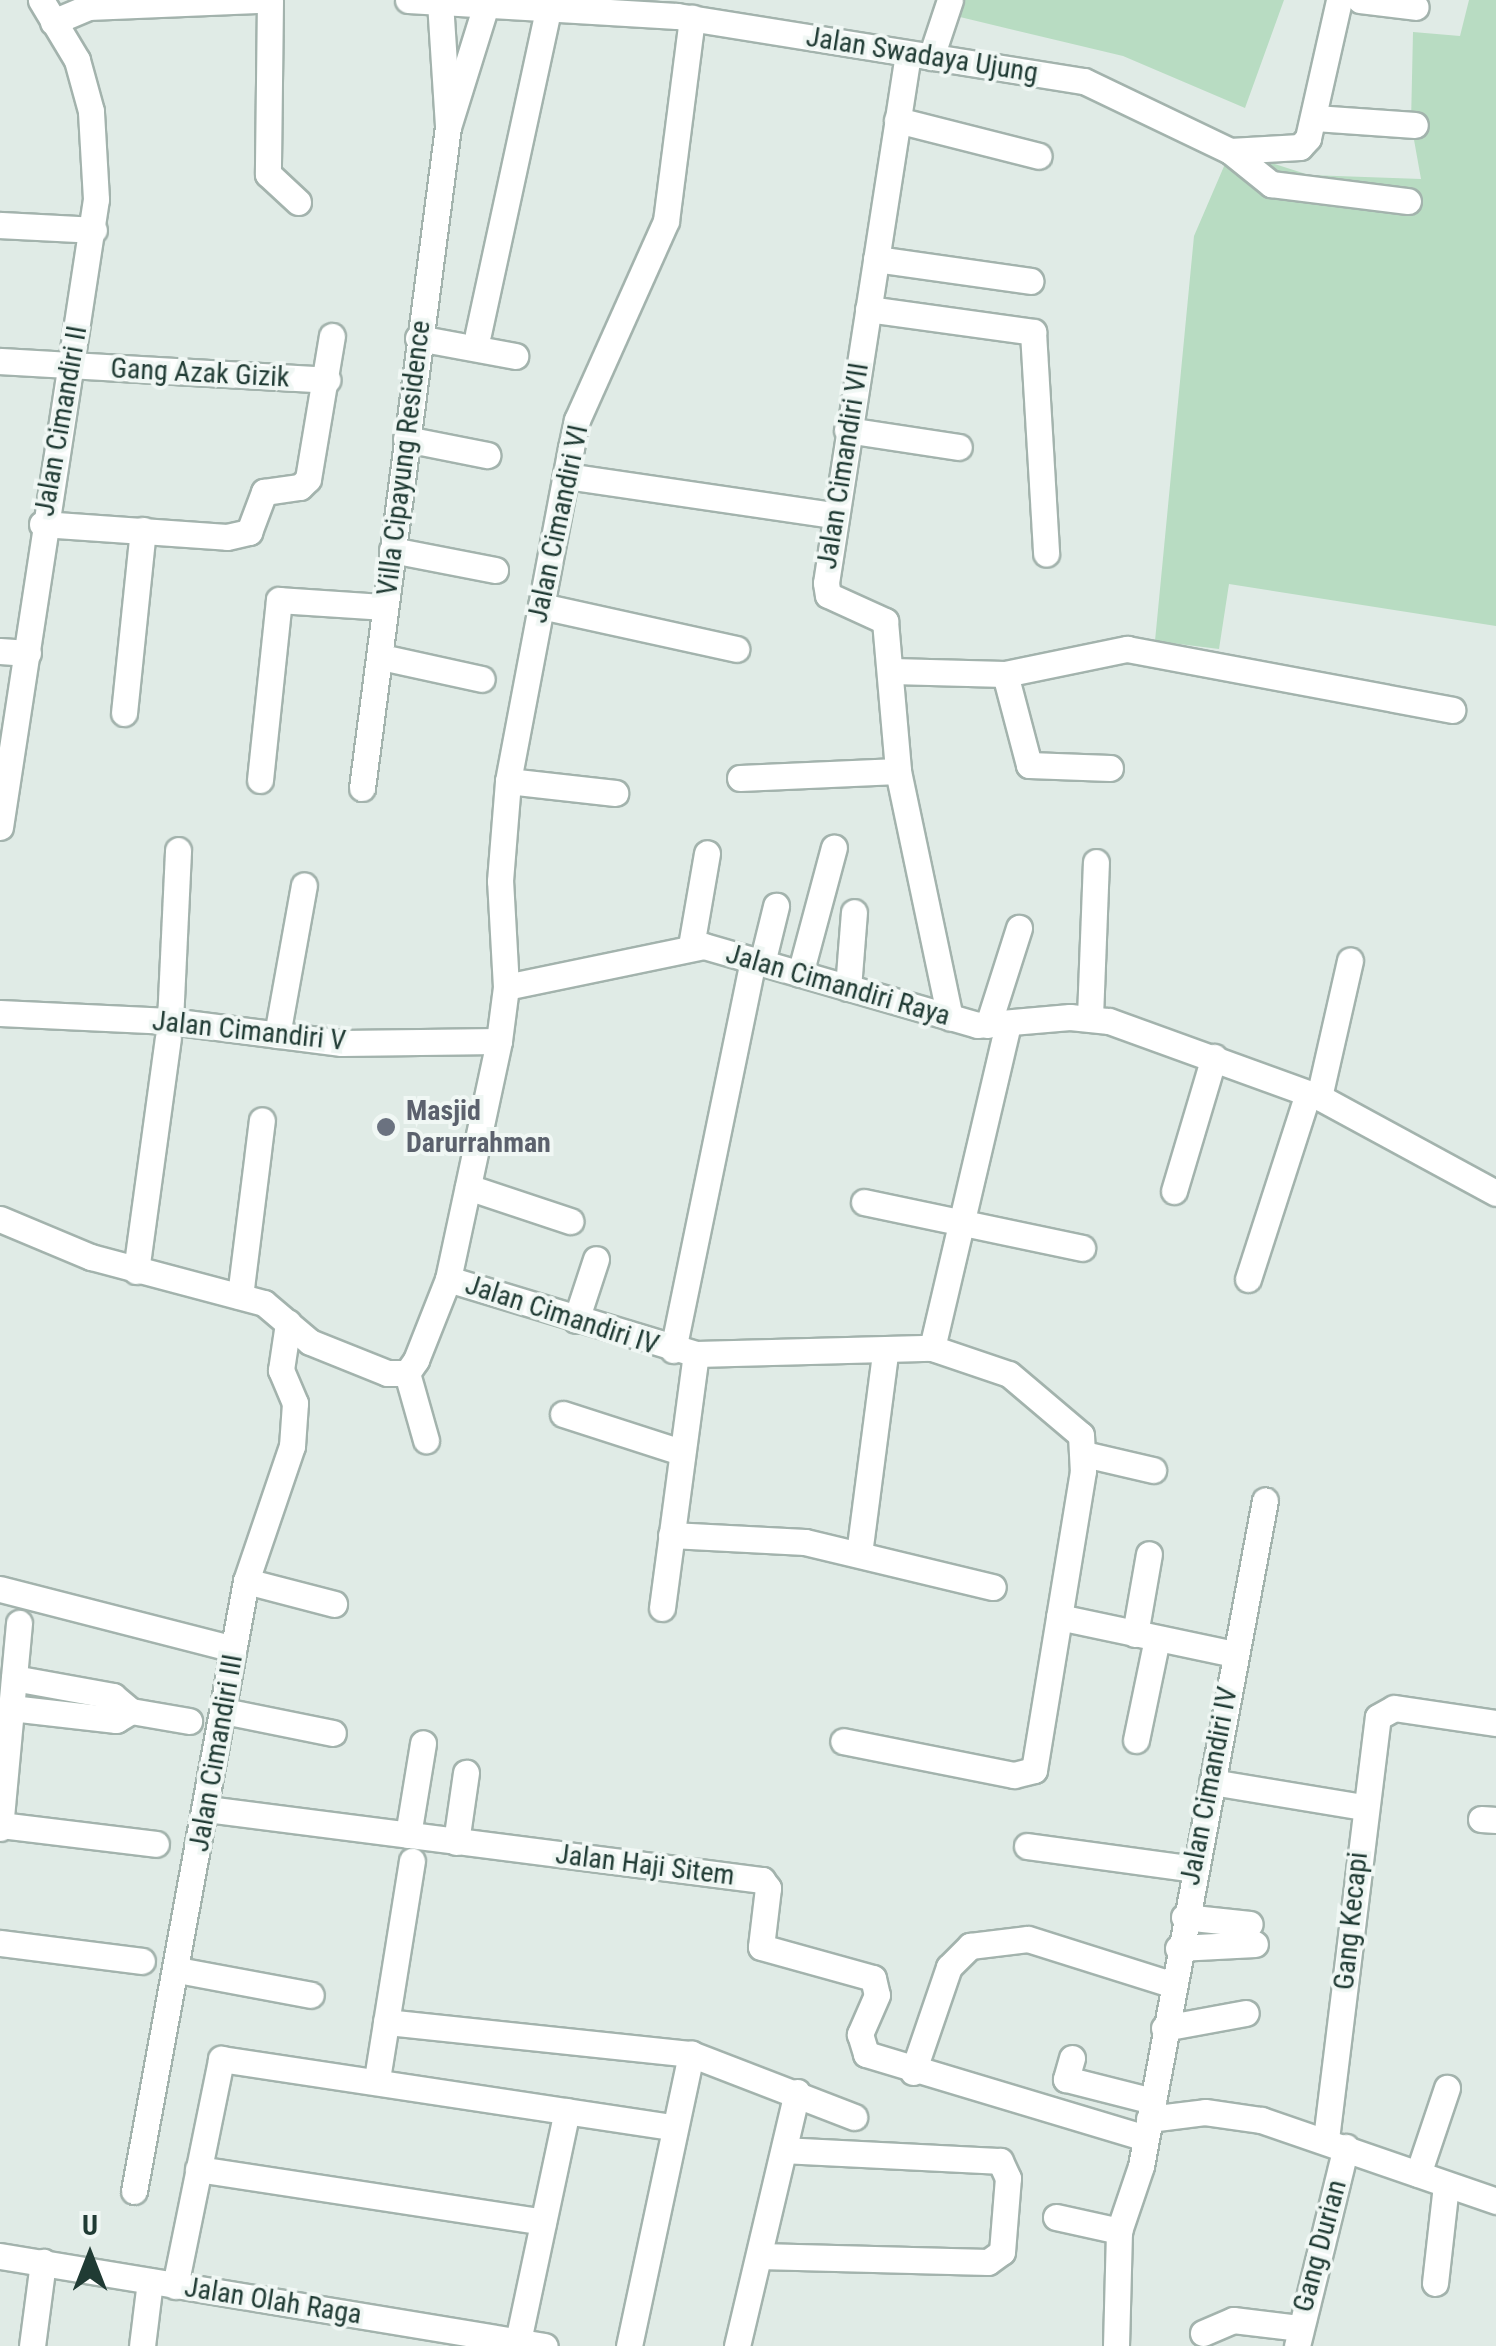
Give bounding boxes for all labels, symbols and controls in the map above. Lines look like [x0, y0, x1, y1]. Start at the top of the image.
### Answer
street label: Jalan Swadaya Ujung [804, 20, 1040, 90]
street label: Villa Cipayung Residence [370, 319, 438, 597]
street label: Jalan Cimandiri II [28, 323, 94, 519]
street label: Gang Azak Gizik [110, 352, 290, 394]
street label: Jalan Cimandiri VII [810, 360, 876, 572]
street label: Jalan Cimandiri VI [521, 422, 595, 626]
street label: Jalan Cimandiri Raya [722, 937, 954, 1033]
street label: Jalan Cimandiri V [151, 1004, 347, 1058]
place label: Masjid Darurrahman [406, 1094, 551, 1160]
marker: Masjid Darurrahman [375, 1116, 397, 1138]
street label: Jalan Cimandiri IV [461, 1268, 663, 1362]
street label: Jalan Cimandiri III [182, 1652, 250, 1854]
street label: Jalan Cimandiri IV [1173, 1684, 1245, 1888]
street label: Jalan Haji Sitem [554, 1837, 736, 1893]
street label: Gang Kecapi [1327, 1850, 1375, 1992]
street label: Gang Durian [1286, 2176, 1354, 2316]
north arrow [40, 2206, 140, 2306]
text: U [82, 2209, 98, 2242]
street label: Jalan Olah Raga [182, 2270, 364, 2332]

